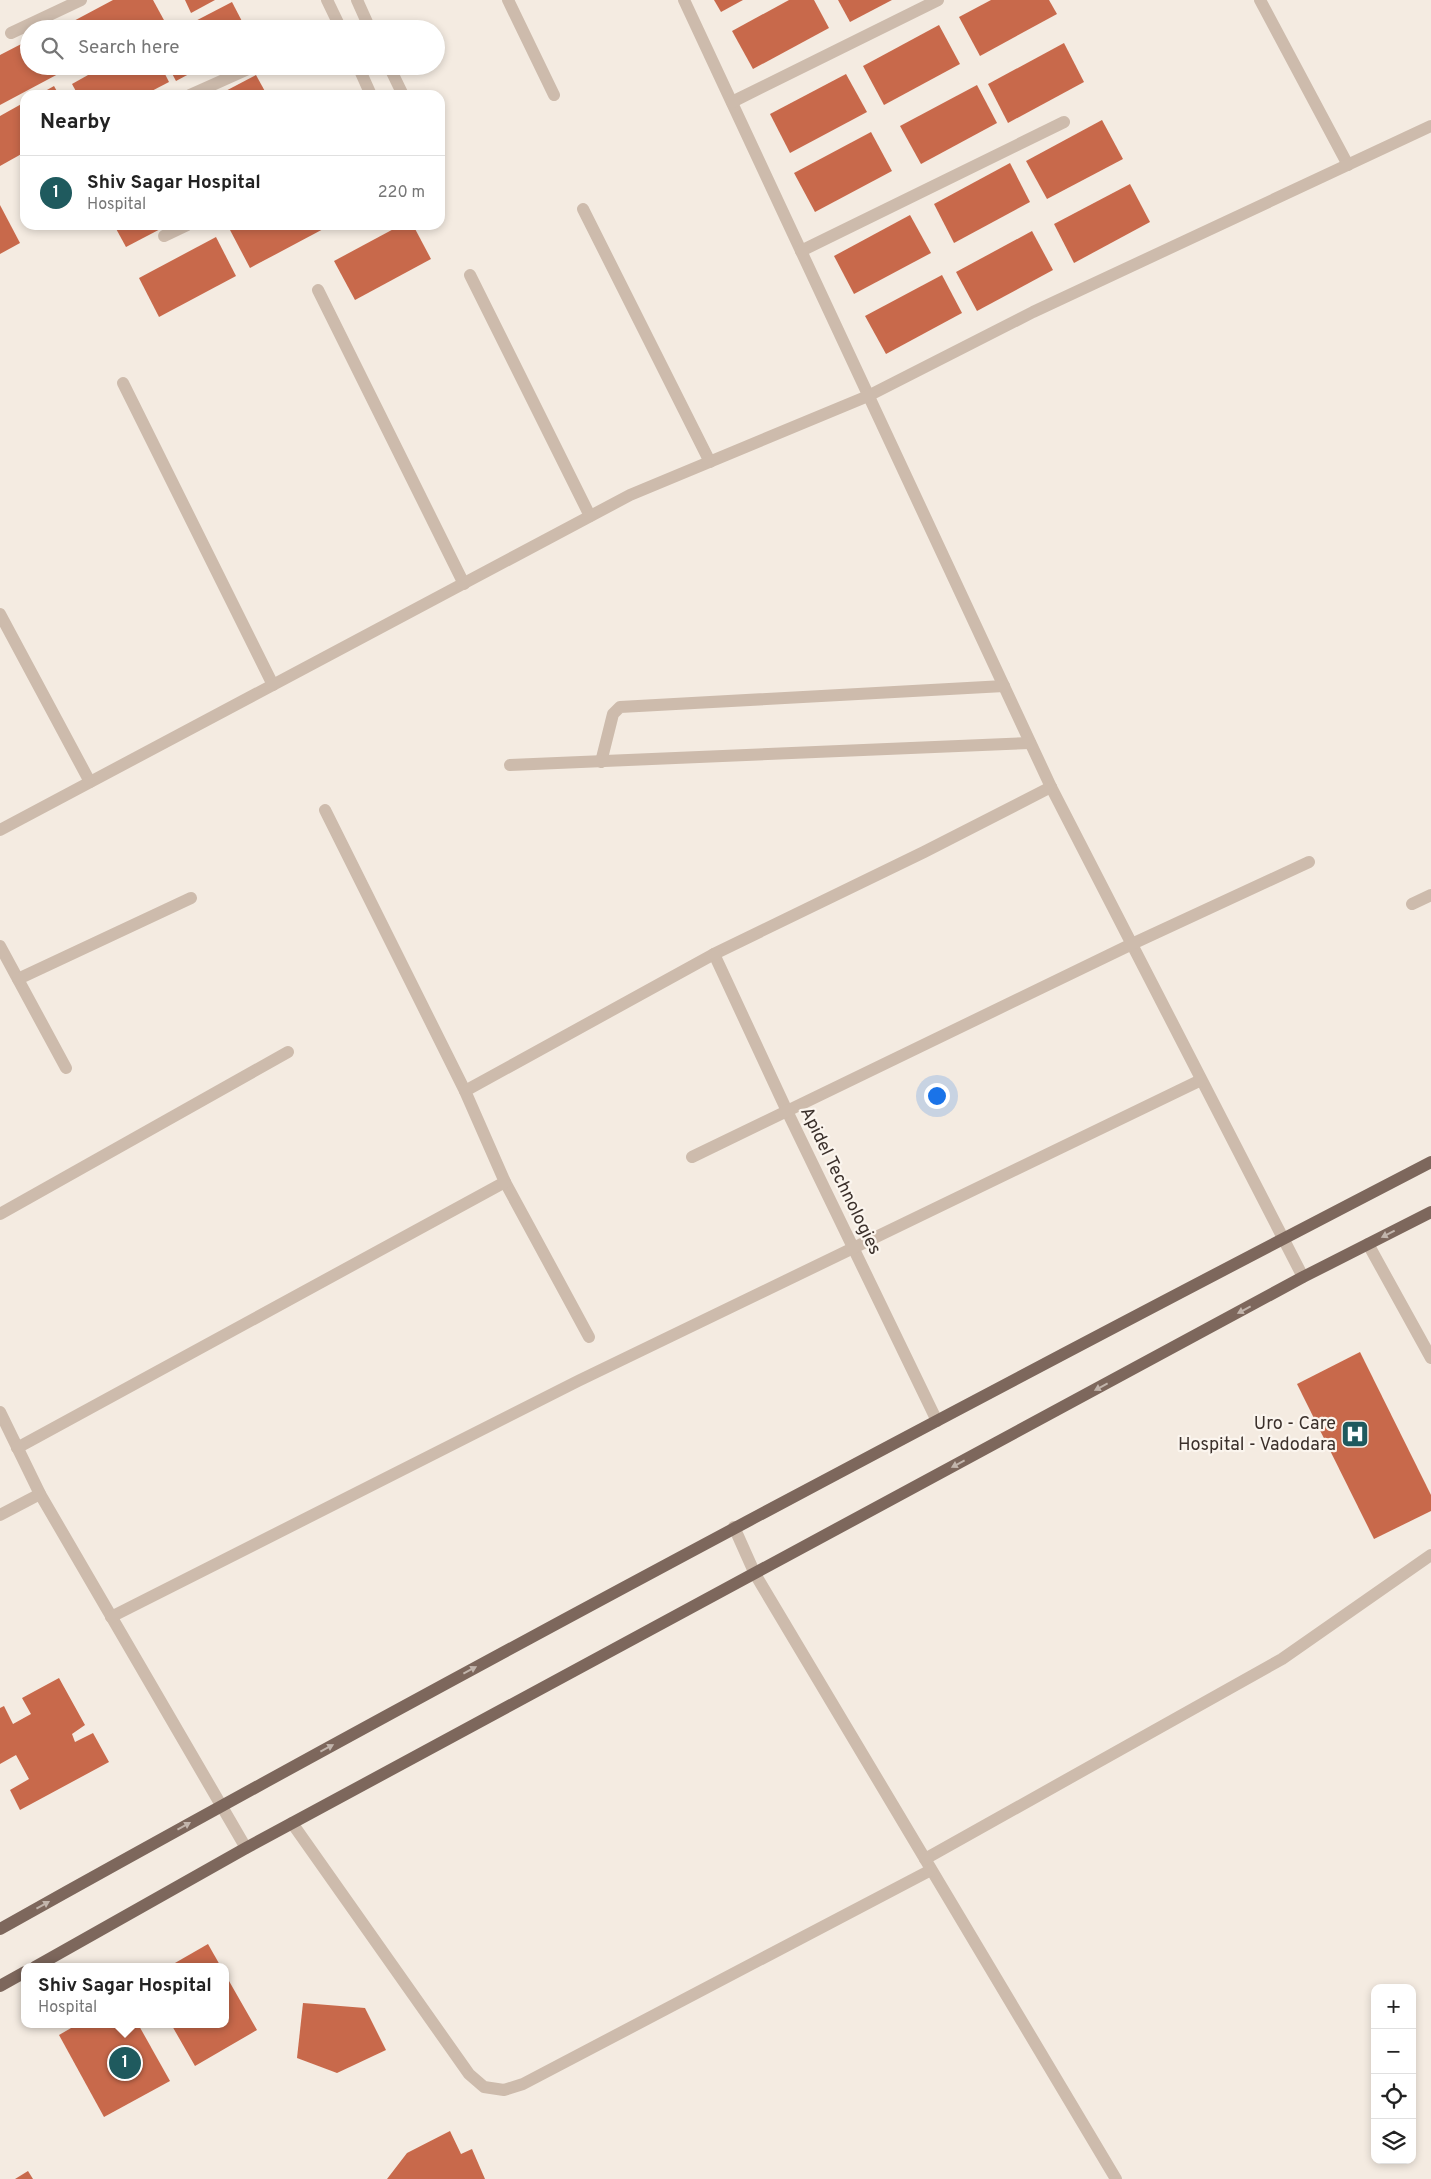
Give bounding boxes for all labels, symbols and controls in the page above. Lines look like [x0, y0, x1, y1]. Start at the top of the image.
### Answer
search box [20, 20, 445, 75]
icon: search [38, 34, 66, 62]
text: Search here [78, 36, 180, 60]
text: Nearby [40, 109, 111, 136]
text: Shiv Sagar Hospital [87, 171, 261, 195]
text: 1 [53, 183, 59, 203]
text: 220 m [378, 183, 425, 203]
text: Hospital [87, 195, 146, 215]
your location [924, 1083, 950, 1109]
street label: Apidel Technologies [794, 1103, 886, 1259]
one-way arrow [1380, 1230, 1395, 1238]
one-way arrow [1237, 1305, 1250, 1314]
one-way arrow [1093, 1383, 1108, 1391]
place label: Uro - Care Hospital - Vadodara [1178, 1413, 1336, 1457]
hospital icon: Uro - Care Hospital - Vadodara [1340, 1419, 1370, 1449]
one-way arrow [950, 1460, 965, 1468]
one-way arrow [462, 1666, 477, 1674]
one-way arrow [320, 1744, 334, 1752]
one-way arrow [177, 1822, 192, 1830]
one-way arrow [35, 1901, 50, 1909]
popup [21, 1963, 229, 2028]
text: Shiv Sagar Hospital [38, 1974, 212, 1998]
map controls [1371, 1984, 1416, 2164]
button: + [1371, 1984, 1416, 2029]
text: Hospital [38, 1998, 97, 2018]
button: − [1371, 2029, 1416, 2074]
pin: 1 [109, 2044, 141, 2082]
button: locate [1371, 2074, 1416, 2119]
button: layers [1371, 2119, 1416, 2164]

